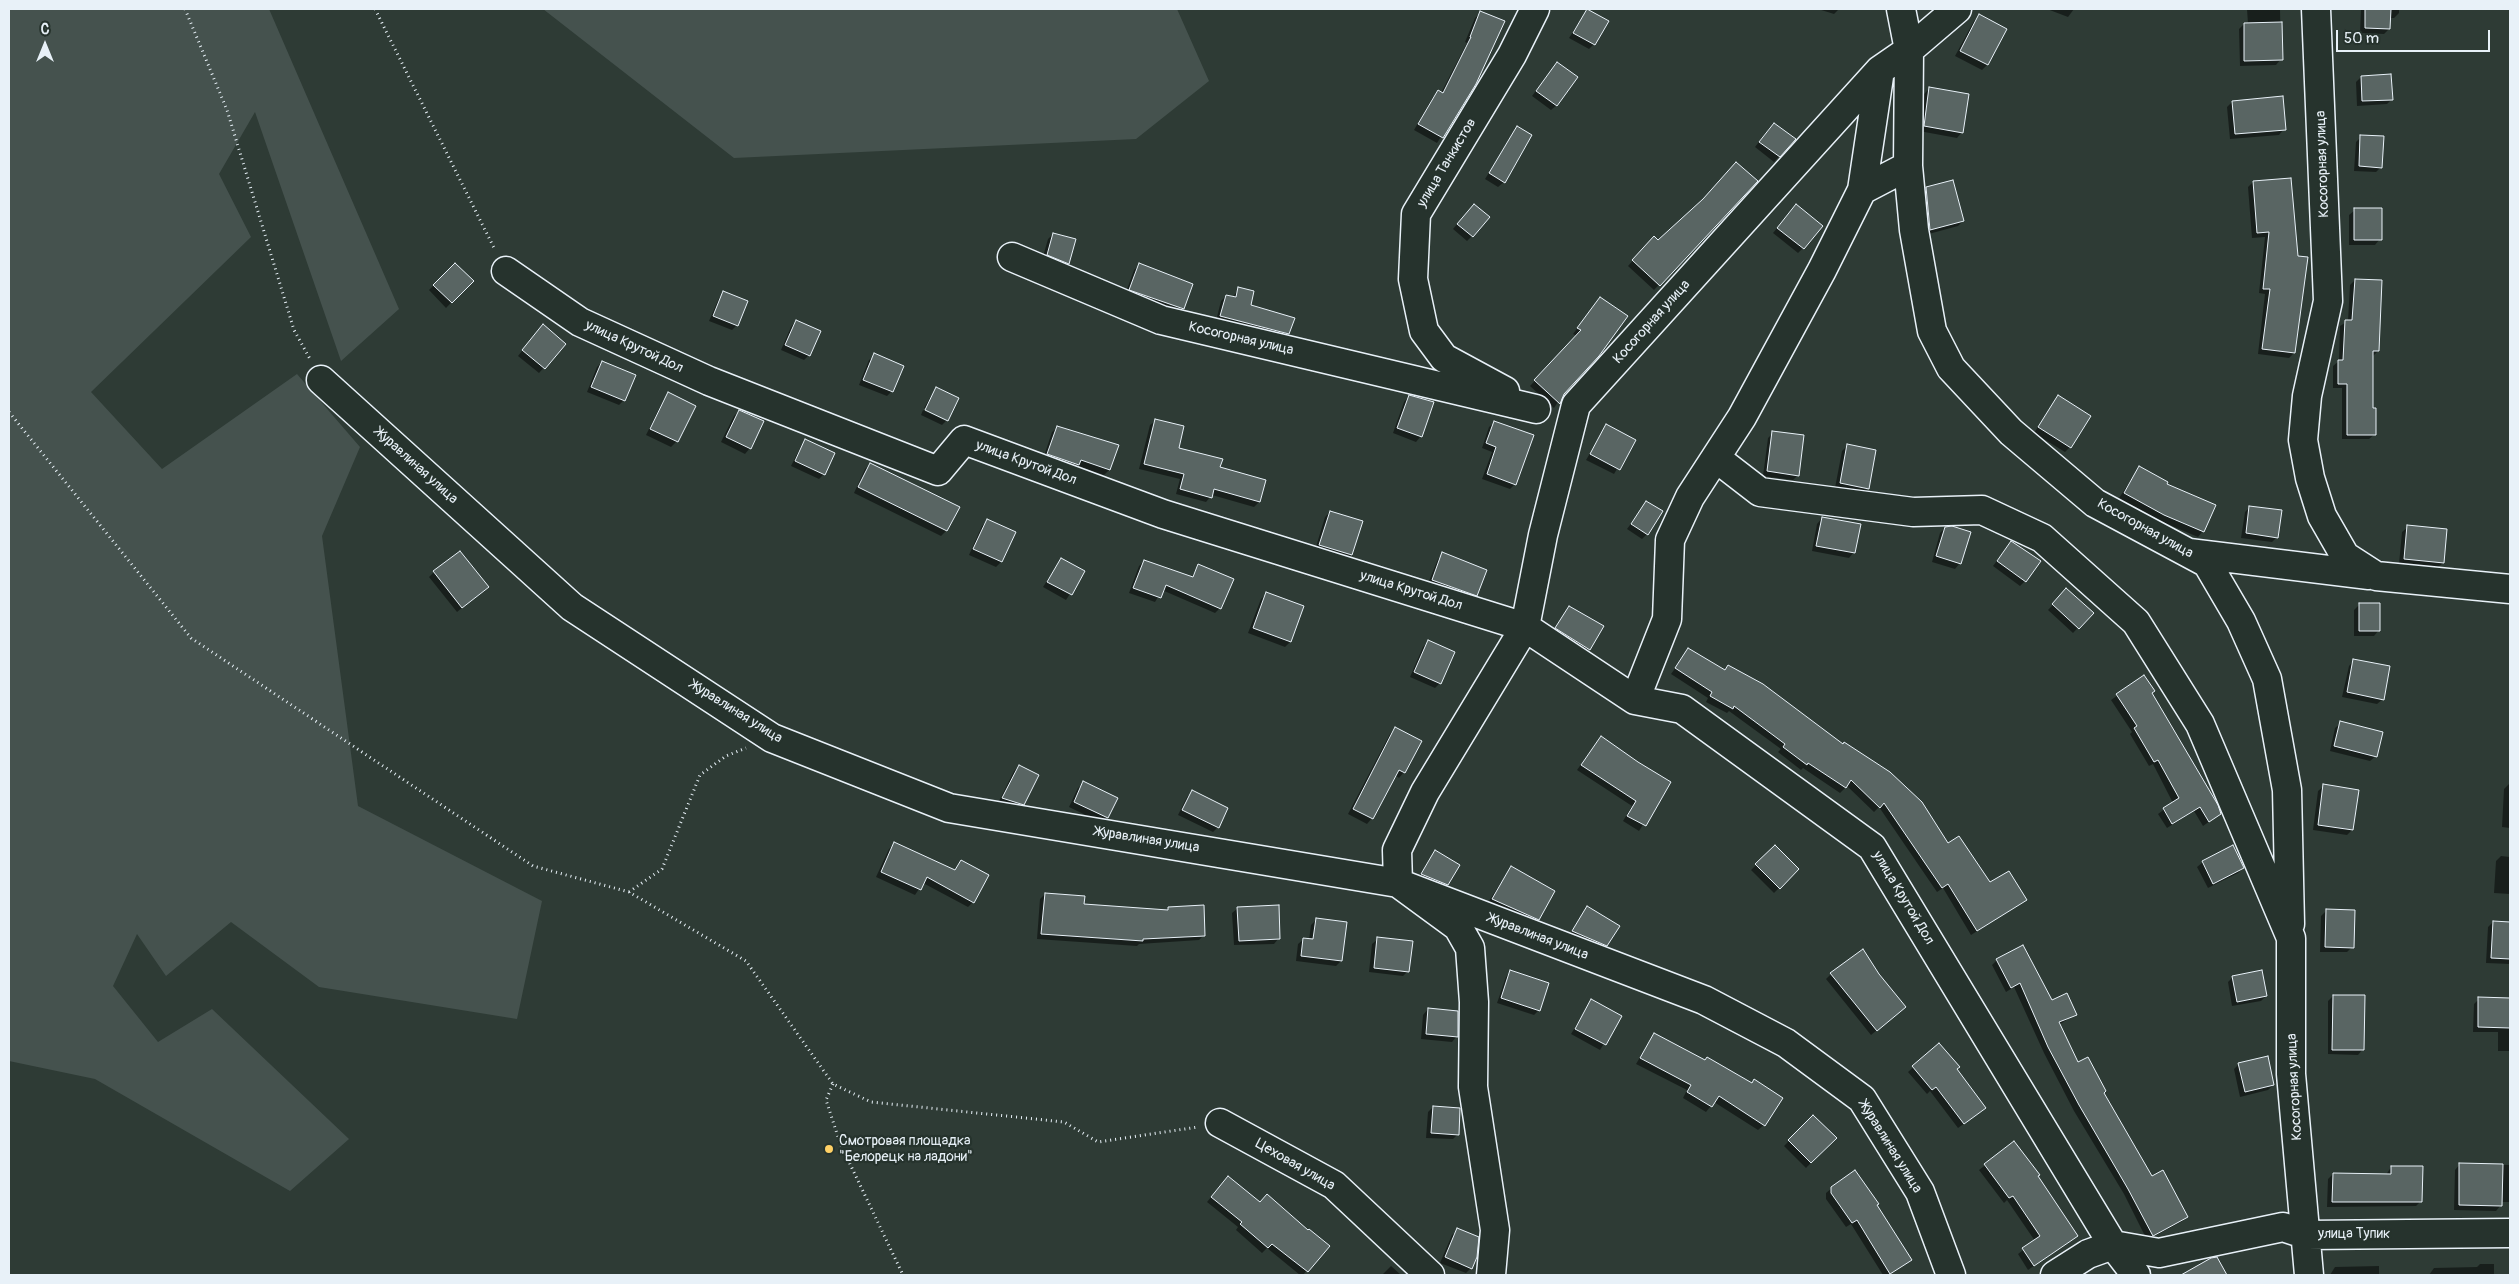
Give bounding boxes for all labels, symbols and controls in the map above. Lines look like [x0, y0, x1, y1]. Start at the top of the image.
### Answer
north arrow [20, 20, 70, 70]
scale bar [2339, 20, 2493, 52]
text: С [41, 21, 49, 38]
text: 50 m [2344, 29, 2379, 48]
street label: Косогорная улица [2313, 110, 2333, 218]
street label: улица Танкистов [1414, 115, 1480, 211]
street label: Косогорная улица [1610, 277, 1694, 367]
street label: улица Крутой Дол [582, 317, 686, 377]
street label: Косогорная улица [1187, 319, 1295, 359]
street label: Журавлиная улица [371, 424, 461, 508]
street label: улица Крутой Дол [973, 437, 1079, 489]
street label: Косогорная улица [2094, 496, 2196, 562]
street label: улица Крутой Дол [1358, 567, 1464, 615]
street label: Журавлиная улица [687, 677, 785, 747]
street label: Журавлиная улица [1093, 823, 1201, 857]
street label: улица Крутой Дол [1868, 848, 1938, 948]
street label: Журавлиная улица [1486, 910, 1590, 964]
street label: Косогорная улица [2284, 1033, 2306, 1141]
street label: Журавлиная улица [1855, 1098, 1925, 1196]
place label: Смотровая площадка "Белорецк на ладони" [839, 1133, 973, 1166]
street label: Цеховая улица [1252, 1135, 1338, 1195]
marker: Смотровая площадка "Белорецк на ладони" [823, 1143, 835, 1155]
street label: улица Тупик [2318, 1226, 2390, 1242]

